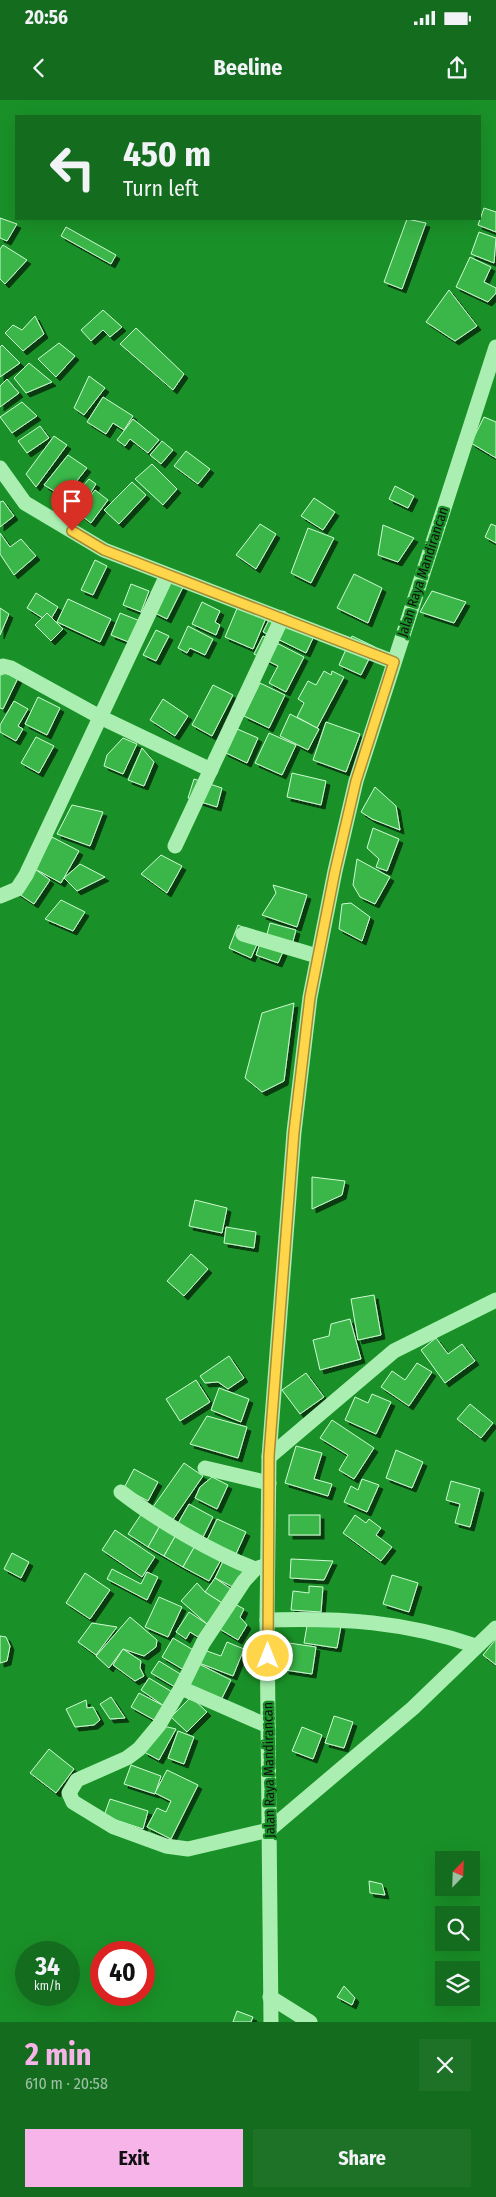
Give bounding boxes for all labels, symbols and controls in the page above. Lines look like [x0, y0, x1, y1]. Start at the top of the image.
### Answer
text: 20:56 [25, 6, 68, 29]
icon: back [25, 54, 53, 82]
text: Beeline [214, 54, 283, 81]
icon: share [443, 54, 471, 82]
text: 450 m [123, 133, 211, 175]
icon: left [40, 135, 105, 200]
text: Turn left [123, 175, 199, 202]
pin [51, 480, 93, 531]
icon: arrive [58, 487, 86, 515]
street label: Jalan Raya Mandirancan [394, 505, 452, 639]
position arrow [241, 1629, 293, 1681]
street label: Jalan Raya Mandirancan [259, 1702, 279, 1838]
north arrow [435, 1851, 480, 1896]
map controls [435, 1851, 480, 2006]
button: search [435, 1906, 480, 1951]
speed limit sign: 40 [90, 1941, 155, 2006]
text: 34 [35, 1952, 60, 1982]
button: layers [435, 1961, 480, 2006]
text: km/h [34, 1979, 61, 1993]
text: 2 min [25, 2037, 92, 2073]
button: close [419, 2039, 471, 2091]
text: 610 m · 20:58 [25, 2074, 108, 2093]
button: Exit [25, 2129, 243, 2187]
button: Share [253, 2129, 471, 2187]

